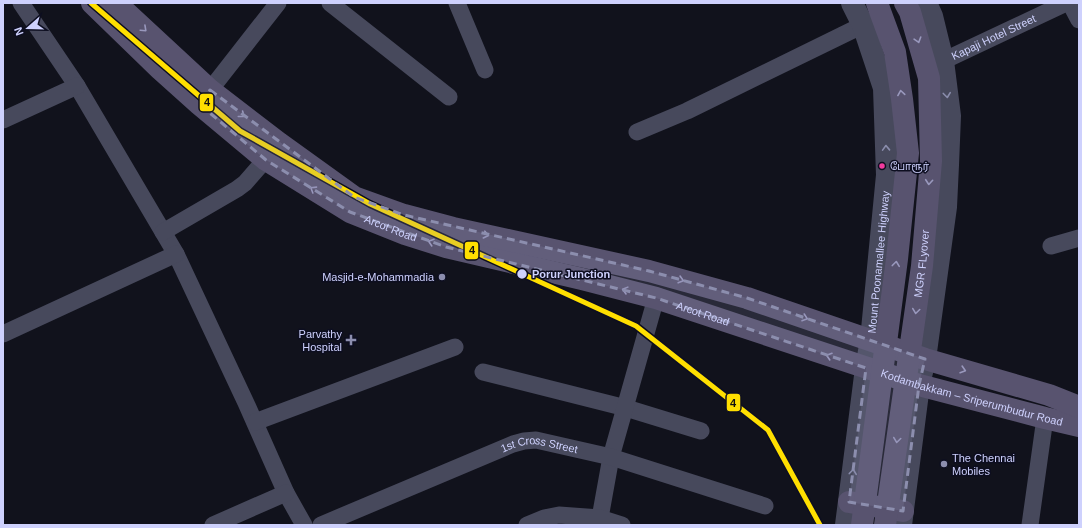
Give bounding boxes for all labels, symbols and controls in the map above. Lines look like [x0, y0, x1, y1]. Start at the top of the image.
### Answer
north arrow [8, 8, 48, 48]
street label: Kapaji Hotel Street [950, 12, 1038, 62]
one-way arrow [140, 25, 147, 32]
text: N [12, 26, 26, 37]
one-way arrow [913, 36, 922, 43]
one-way arrow [897, 90, 906, 96]
one-way arrow [942, 92, 951, 98]
line badge: 4 [199, 93, 214, 112]
text: 4 [204, 96, 211, 108]
one-way arrow [238, 110, 245, 117]
one-way arrow [882, 145, 890, 151]
marker: போரூர் [877, 161, 887, 171]
place label: போரூர் [890, 161, 930, 173]
one-way arrow [925, 179, 934, 185]
one-way arrow [310, 187, 317, 194]
street label: Mount Poonamallee Highway [866, 190, 891, 334]
street label: Arcot Road [363, 212, 418, 243]
street label: MGR FLyover [912, 229, 931, 298]
one-way arrow [483, 231, 489, 239]
one-way arrow [428, 238, 435, 247]
line badge: 4 [464, 241, 479, 260]
text: 4 [469, 244, 476, 256]
one-way arrow [891, 261, 900, 267]
marker: Porur Junction [515, 267, 529, 281]
place label: Porur Junction [532, 268, 611, 280]
place label: Masjid-e-Mohammadia [322, 271, 435, 283]
marker: Masjid-e-Mohammadia [437, 272, 447, 282]
one-way arrow [677, 275, 684, 284]
one-way arrow [622, 287, 629, 295]
street label: Arcot Road [675, 299, 731, 328]
one-way arrow [912, 308, 921, 314]
one-way arrow [801, 313, 808, 322]
place label: Parvathy Hospital [299, 328, 342, 353]
marker: Parvathy Hospital [345, 334, 357, 346]
one-way arrow [826, 352, 833, 361]
one-way arrow [959, 365, 966, 374]
street label: Kodambakkam – Sriperumbudur Road [879, 367, 1064, 428]
line badge: 4 [726, 393, 741, 412]
text: 4 [730, 397, 737, 409]
street label: 1st Cross Street [499, 434, 579, 455]
one-way arrow [893, 437, 902, 443]
place label: The Chennai Mobiles [952, 452, 1015, 477]
marker: The Chennai Mobiles [939, 459, 949, 469]
one-way arrow [848, 469, 857, 475]

